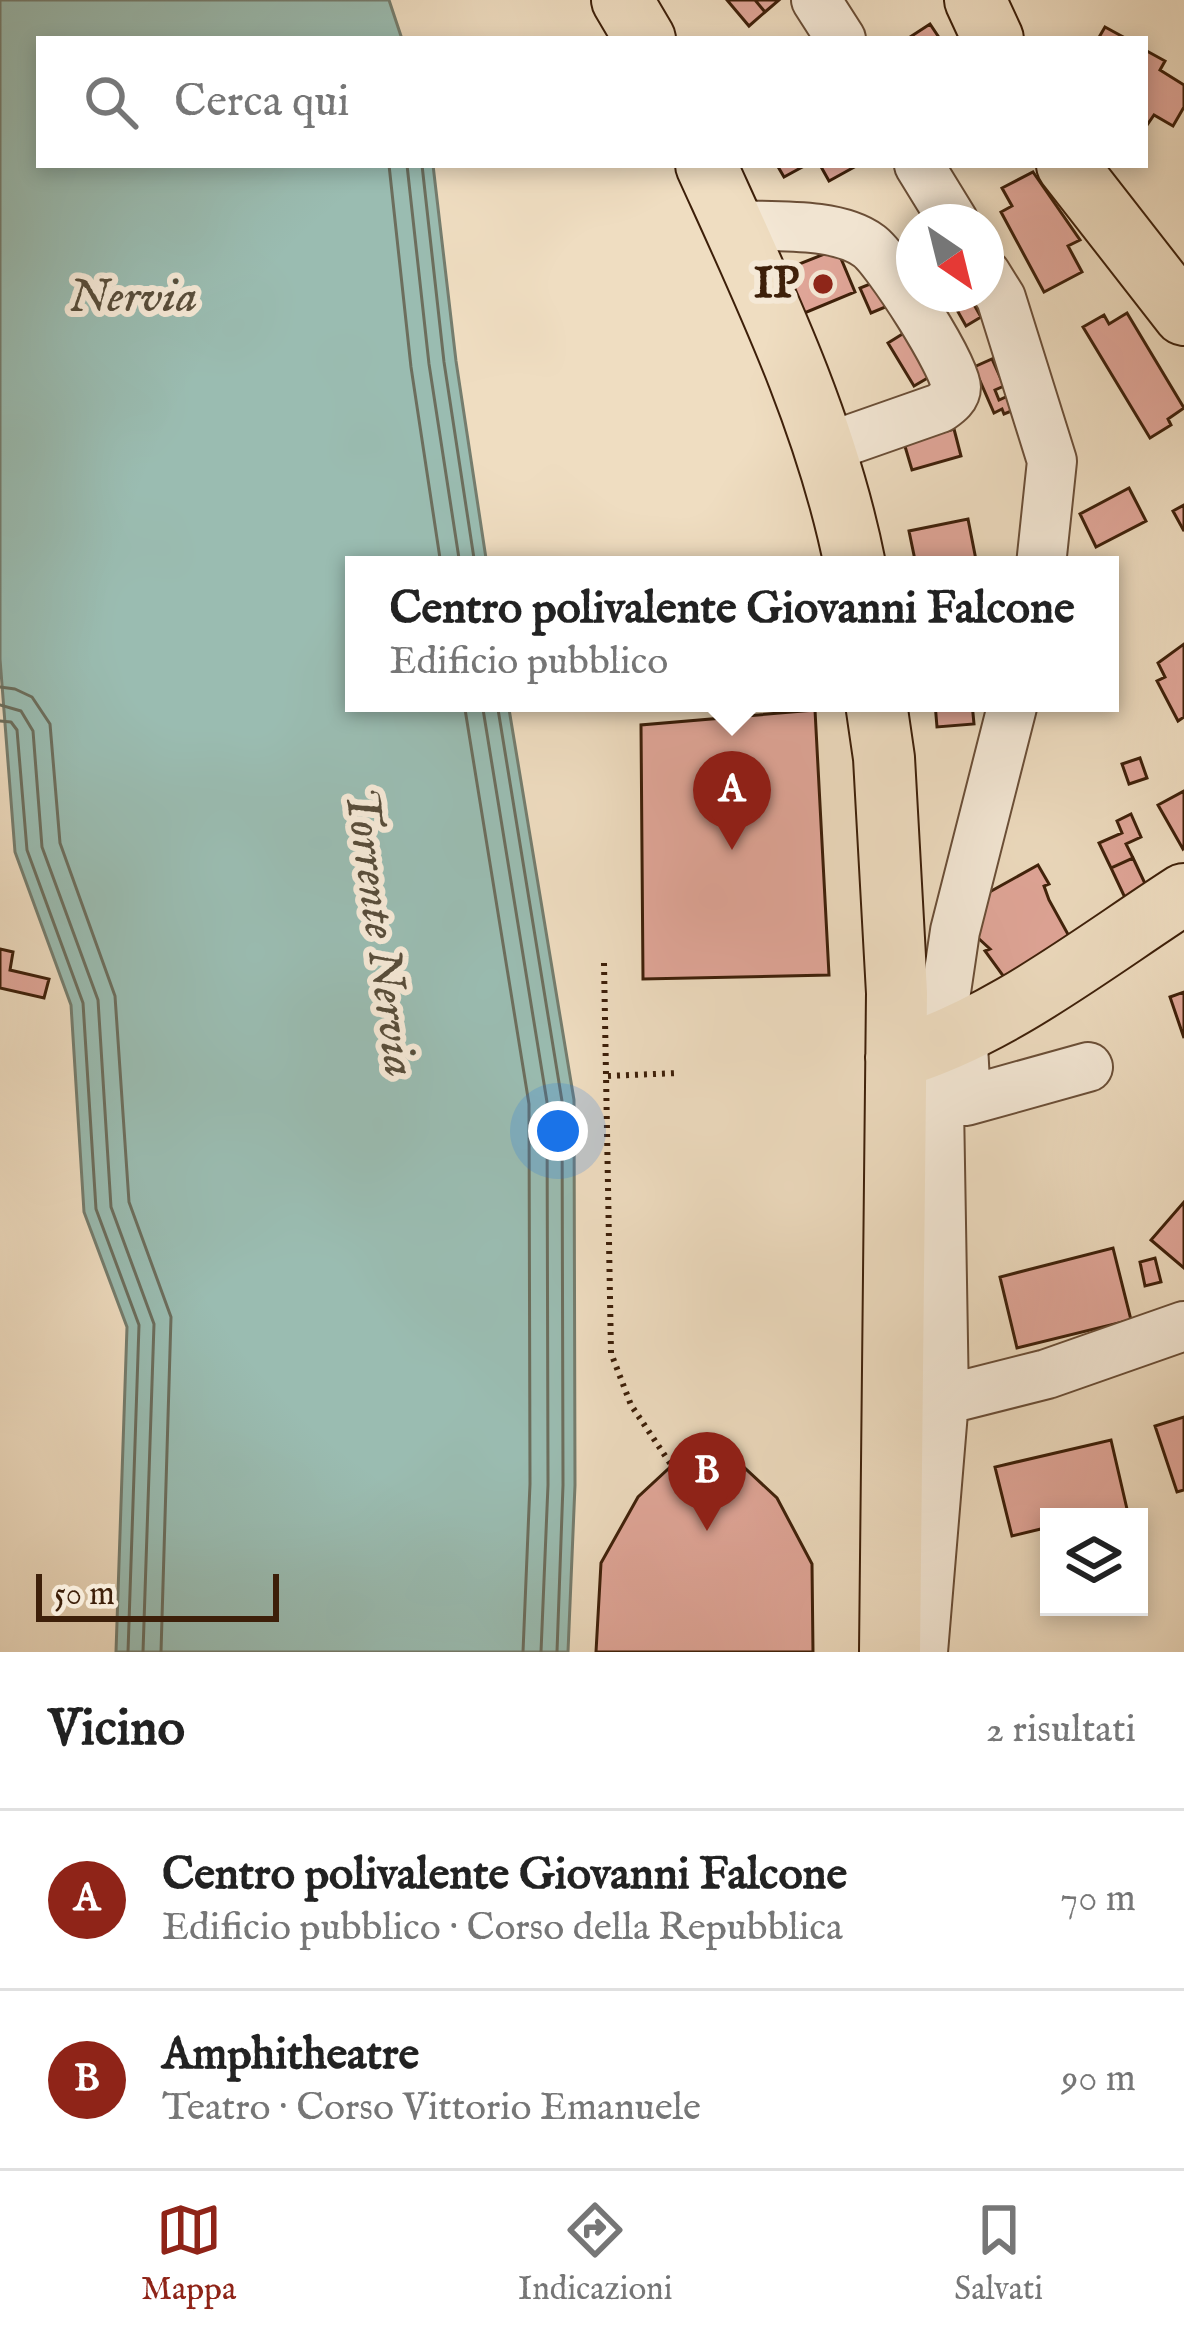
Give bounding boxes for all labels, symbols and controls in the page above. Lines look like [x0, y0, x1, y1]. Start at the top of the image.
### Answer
search box [36, 36, 1148, 168]
icon: search [78, 69, 144, 135]
text: Cerca qui [174, 74, 350, 131]
north arrow [896, 204, 1004, 312]
place label: IP [754, 256, 799, 313]
water label: Nervia [69, 268, 197, 328]
marker: IP [810, 271, 836, 297]
popup [345, 556, 1119, 712]
text: Centro polivalente Giovanni Falcone [389, 581, 1075, 638]
text: Edificio pubblico [389, 638, 668, 687]
pin: A [693, 751, 771, 850]
water label: Torrente Nervia [329, 784, 429, 1080]
your location [528, 1101, 588, 1161]
pin: B [668, 1432, 746, 1531]
map controls [1040, 1508, 1148, 1616]
button: layers [1040, 1508, 1148, 1616]
scale bar [36, 1568, 279, 1621]
text: 50 m [54, 1574, 115, 1616]
text: Vicino [48, 1698, 185, 1763]
text: 2 risultati [986, 1706, 1136, 1755]
text: Centro polivalente Giovanni Falcone [162, 1847, 847, 1904]
text: A [74, 1875, 100, 1924]
text: 70 m [1060, 1875, 1136, 1924]
text: Edificio pubblico · Corso della Repubblica [162, 1904, 843, 1953]
text: Amphitheatre [162, 2027, 419, 2084]
text: B [74, 2055, 100, 2104]
text: 90 m [1061, 2055, 1136, 2104]
text: Teatro · Corso Vittorio Emanuele [162, 2084, 701, 2133]
tab: Mappa [141, 2197, 236, 2311]
tab: Indicazioni [518, 2197, 673, 2311]
tab: Salvati [954, 2197, 1043, 2311]

